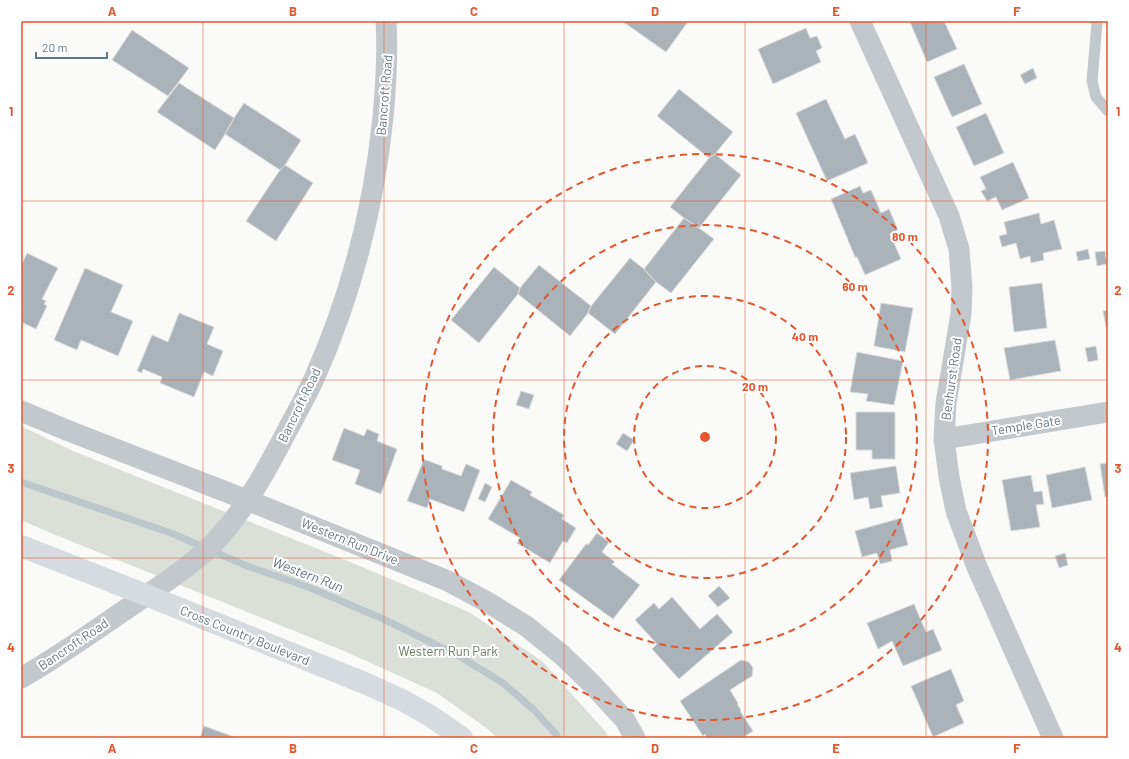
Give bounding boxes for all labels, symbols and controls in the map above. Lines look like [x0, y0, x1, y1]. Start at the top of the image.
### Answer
text: A [108, 3, 117, 19]
text: B [289, 3, 297, 19]
text: C [470, 3, 478, 19]
text: D [651, 3, 659, 19]
text: E [832, 3, 840, 19]
text: F [1013, 3, 1021, 19]
scale bar [36, 34, 107, 60]
text: 20 m [42, 40, 68, 54]
street label: Bancroft Road [373, 54, 395, 136]
text: 1 [9, 103, 13, 119]
text: 1 [1116, 103, 1120, 119]
text: 80 m [892, 229, 918, 243]
text: 60 m [842, 279, 868, 293]
text: 2 [7, 282, 15, 298]
text: 2 [1114, 282, 1122, 298]
text: 40 m [792, 329, 818, 343]
street label: Benhurst Road [937, 337, 965, 421]
street label: Bancroft Road [274, 365, 324, 445]
text: 20 m [742, 379, 768, 393]
street label: Temple Gate [990, 412, 1062, 438]
centre of rings [698, 430, 712, 444]
text: 3 [7, 460, 15, 476]
text: 3 [1114, 460, 1122, 476]
street label: Western Run Drive [299, 514, 401, 568]
water label: Western Run [270, 553, 346, 595]
street label: Cross Country Boulevard [178, 602, 312, 668]
street label: Bancroft Road [35, 615, 111, 673]
text: 4 [7, 639, 15, 655]
text: 4 [1114, 639, 1122, 655]
park label: Western Run Park [398, 643, 498, 659]
text: A [108, 740, 117, 756]
text: B [289, 740, 297, 756]
text: C [470, 740, 478, 756]
text: D [651, 740, 659, 756]
text: E [832, 740, 840, 756]
text: F [1013, 740, 1021, 756]

